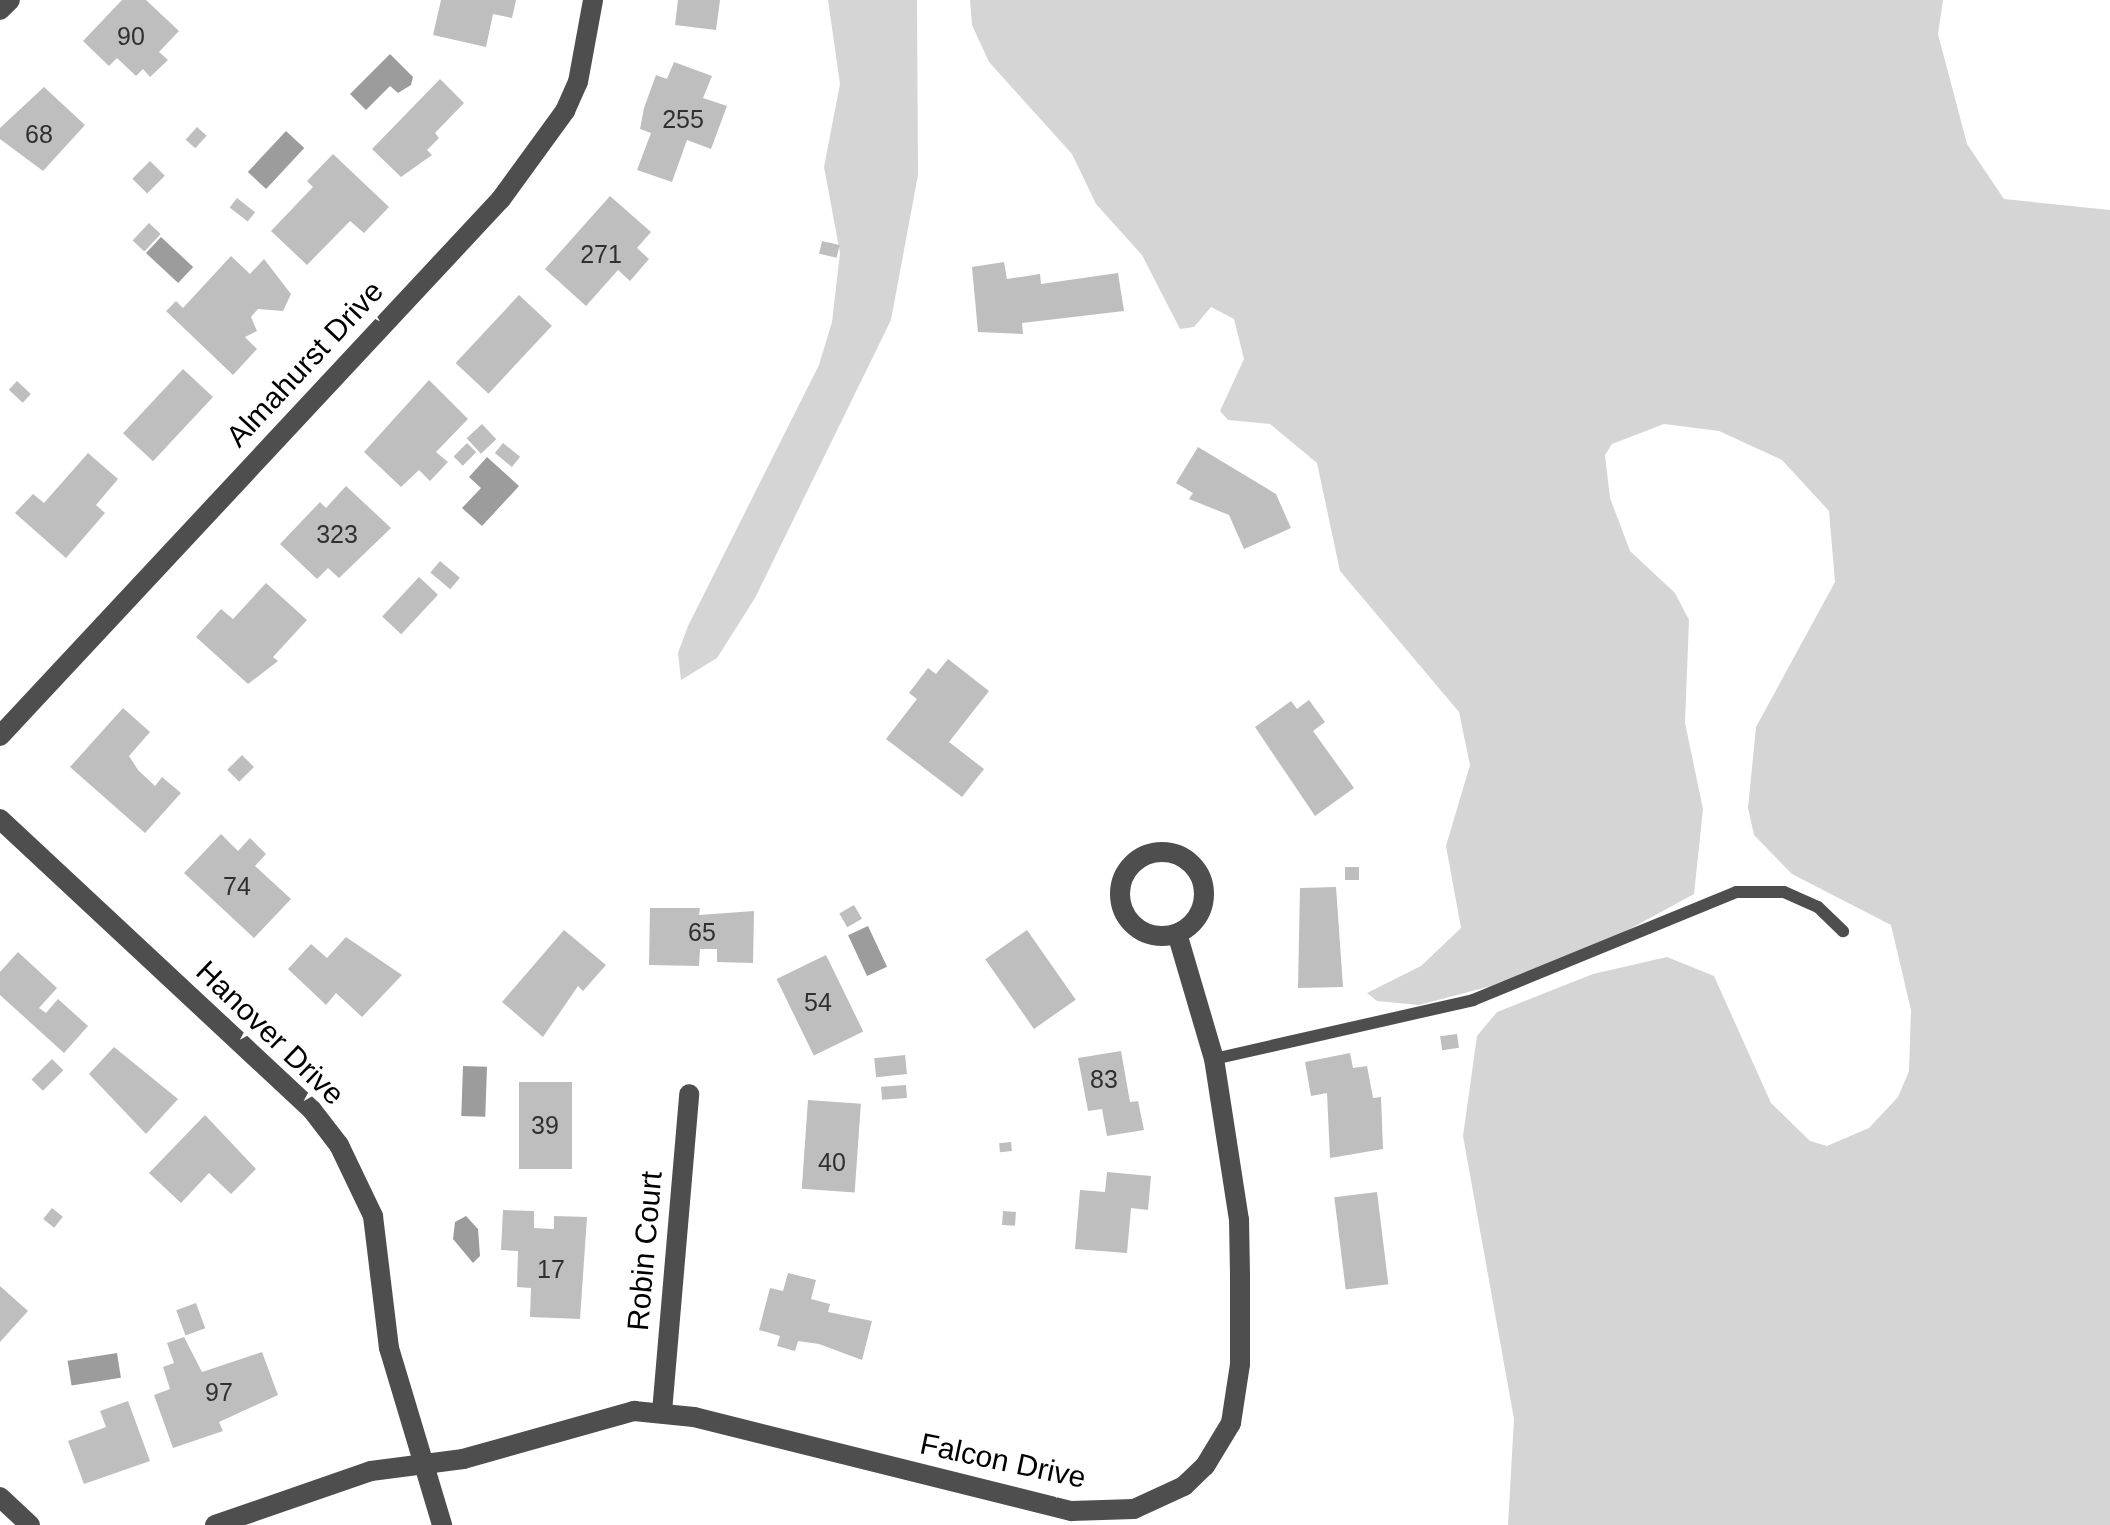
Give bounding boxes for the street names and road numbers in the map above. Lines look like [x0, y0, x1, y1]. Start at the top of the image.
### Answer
street label: Almahurst Drive [219, 274, 391, 454]
street label: Hanover Drive [189, 953, 351, 1113]
street label: Robin Court [620, 1170, 670, 1332]
street label: Falcon Drive [917, 1426, 1089, 1496]

